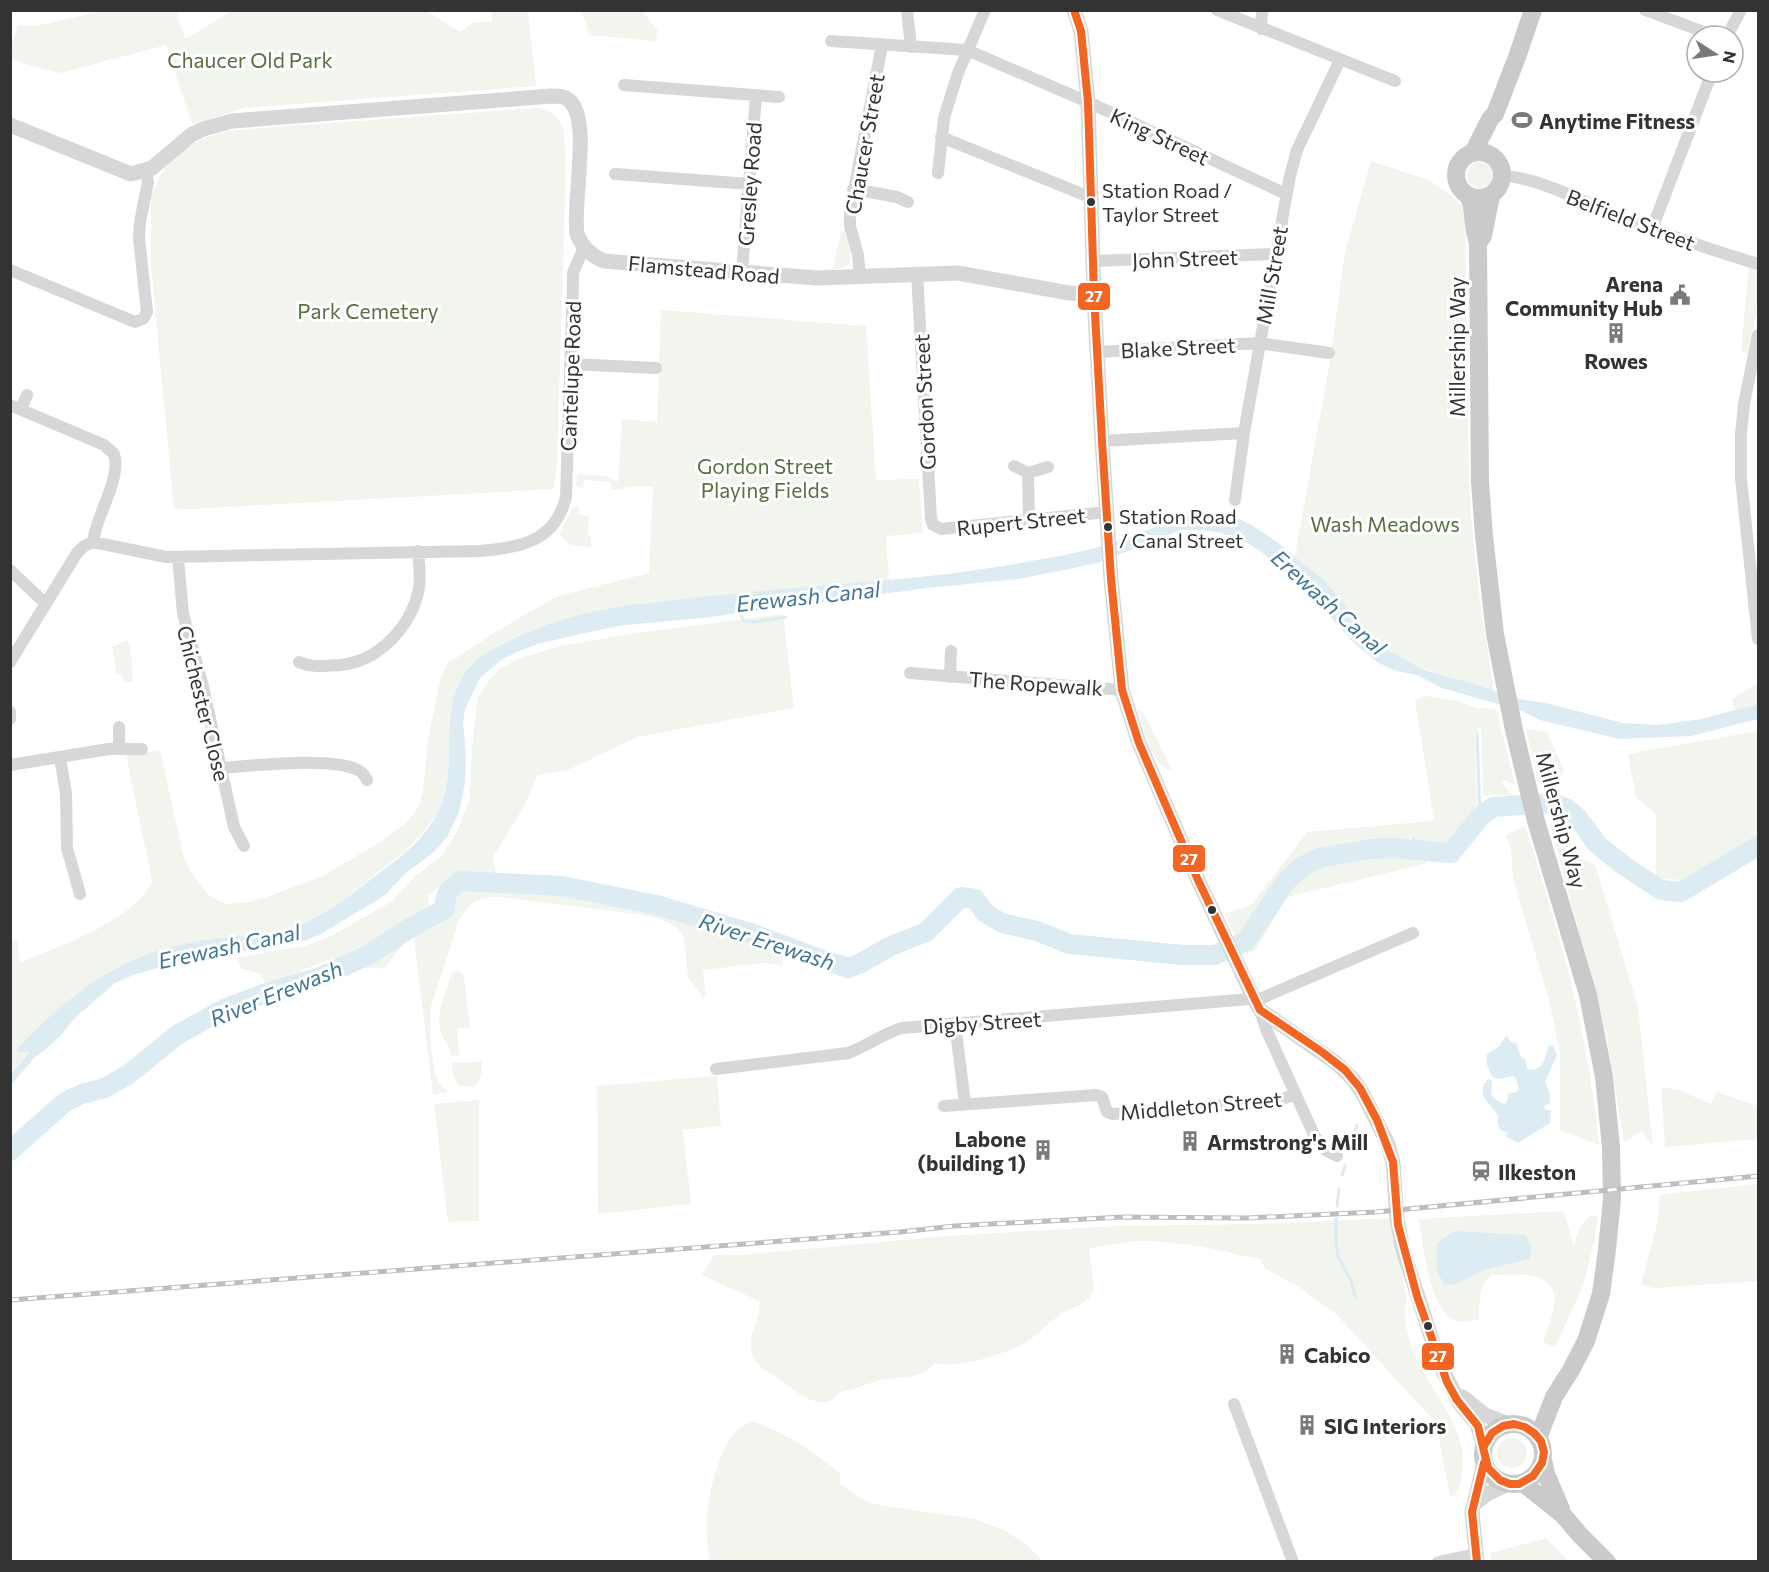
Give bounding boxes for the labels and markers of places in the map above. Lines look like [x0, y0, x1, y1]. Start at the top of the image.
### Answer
sports icon: Anytime Fitness [1510, 108, 1534, 132]
place label: Anytime Fitness [1539, 108, 1695, 133]
place label: Station Road / Taylor Street [1102, 178, 1232, 226]
marker: Station Road / Taylor Street [1085, 196, 1097, 208]
place label: Arena Community Hub [1505, 271, 1663, 320]
public building icon: Arena Community Hub [1668, 283, 1692, 307]
building icon: Rowes [1604, 321, 1628, 345]
place label: Rowes [1584, 348, 1648, 373]
place label: Station Road / Canal Street [1119, 504, 1243, 552]
marker: Station Road / Canal Street [1102, 521, 1114, 533]
unlabelled marker [1206, 904, 1218, 916]
place label: Labone (building 1) [917, 1126, 1026, 1175]
building icon: Armstrong's Mill [1178, 1129, 1202, 1153]
place label: Armstrong's Mill [1207, 1129, 1368, 1154]
building icon: Labone (building 1) [1031, 1138, 1055, 1162]
station icon: Ilkeston [1469, 1159, 1493, 1183]
place label: Ilkeston [1498, 1159, 1576, 1184]
unlabelled marker [1422, 1320, 1434, 1332]
building icon: Cabico [1275, 1342, 1299, 1366]
place label: Cabico [1304, 1342, 1370, 1367]
building icon: SIG Interiors [1295, 1413, 1319, 1437]
place label: SIG Interiors [1324, 1413, 1447, 1438]

